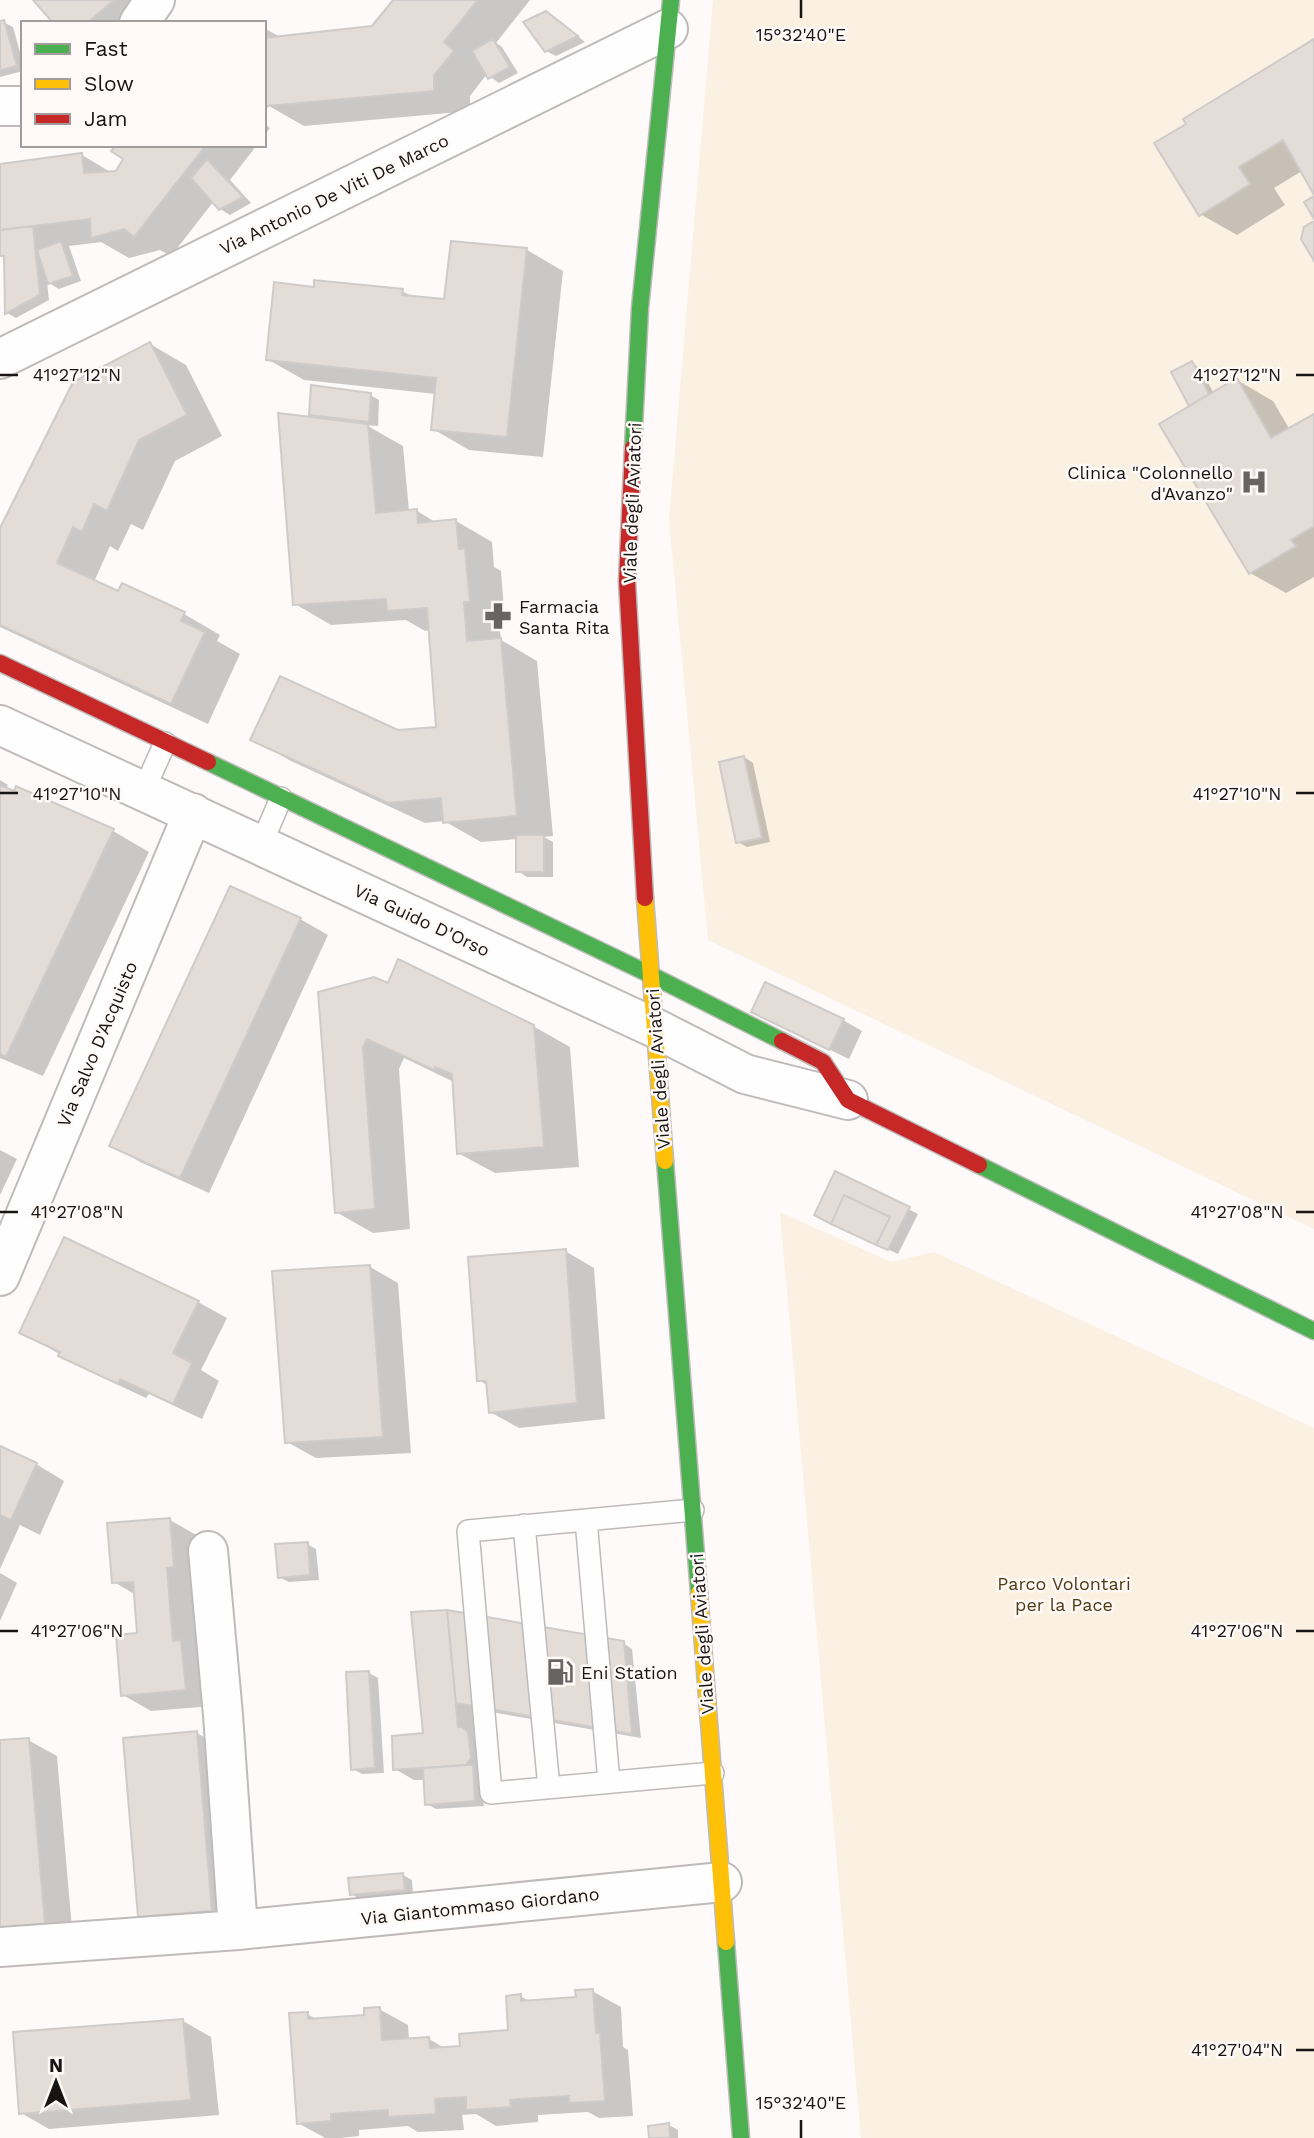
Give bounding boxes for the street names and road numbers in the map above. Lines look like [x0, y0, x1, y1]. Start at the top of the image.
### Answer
street label: Via Antonio De Viti De Marco [216, 129, 452, 259]
street label: Viale degli Aviatori [619, 422, 645, 584]
street label: Via Guido D'Orso [351, 879, 493, 961]
street label: Via Salvo D'Acquisto [53, 958, 141, 1130]
street label: Viale degli Aviatori [642, 988, 674, 1150]
street label: Viale degli Aviatori [686, 1553, 718, 1715]
street label: Via Giantommaso Giordano [360, 1883, 600, 1929]

